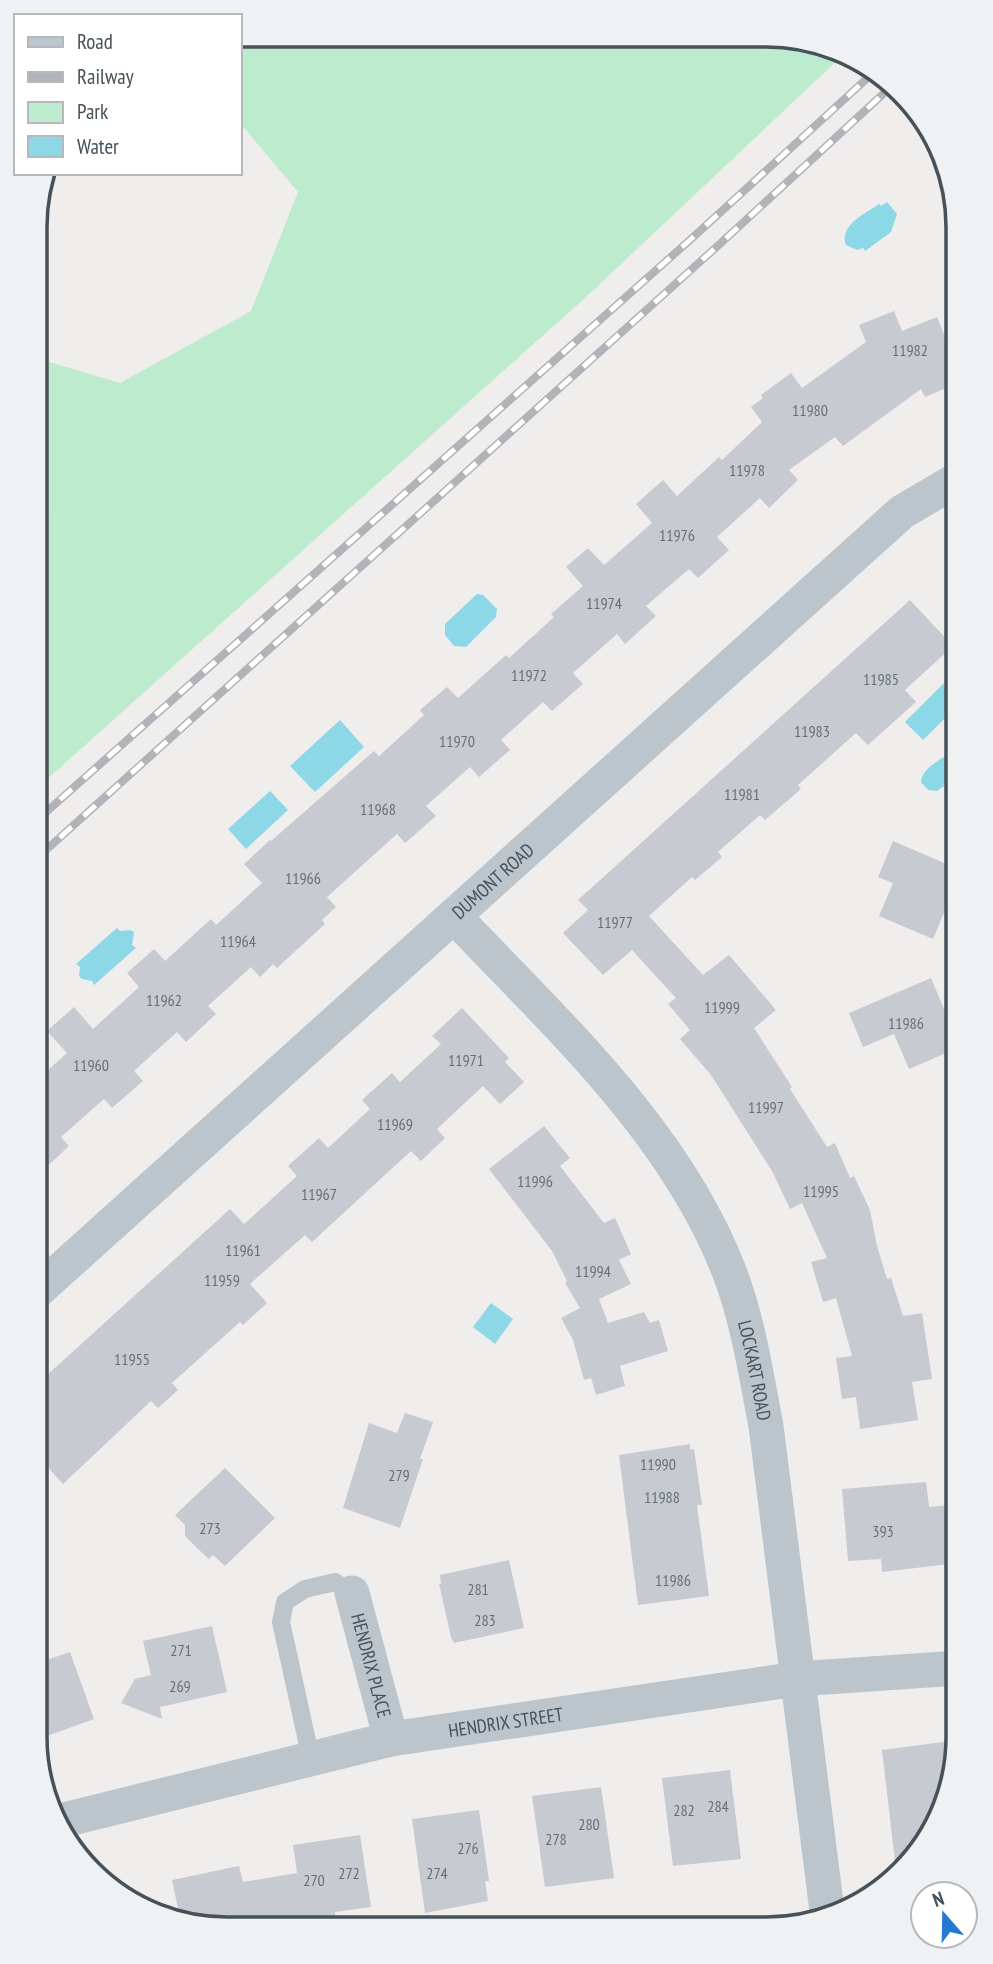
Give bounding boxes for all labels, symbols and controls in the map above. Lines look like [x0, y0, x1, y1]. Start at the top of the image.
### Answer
legend [14, 14, 242, 175]
text: Road [77, 28, 113, 55]
text: Railway [77, 63, 134, 90]
text: Park [77, 98, 108, 125]
text: Water [77, 133, 119, 160]
house number: 11982 [892, 340, 928, 360]
house number: 11980 [792, 400, 828, 420]
house number: 11978 [729, 460, 765, 480]
house number: 11976 [659, 525, 695, 545]
house number: 11974 [586, 593, 622, 613]
house number: 11972 [511, 665, 547, 685]
house number: 11985 [863, 669, 899, 689]
house number: 11983 [794, 721, 830, 741]
house number: 11970 [439, 731, 475, 751]
house number: 11981 [724, 784, 760, 804]
house number: 11968 [360, 799, 396, 819]
street label: DUMONT ROAD [447, 838, 539, 924]
house number: 11966 [285, 868, 321, 888]
house number: 11977 [597, 912, 633, 932]
house number: 11964 [220, 931, 256, 951]
house number: 11962 [146, 990, 182, 1010]
house number: 11999 [704, 997, 740, 1017]
house number: 11986 [888, 1013, 924, 1033]
house number: 11971 [448, 1050, 484, 1070]
house number: 11960 [73, 1055, 109, 1075]
house number: 11997 [748, 1097, 784, 1117]
house number: 11969 [377, 1114, 413, 1134]
house number: 11996 [517, 1171, 553, 1191]
house number: 11995 [803, 1181, 839, 1201]
house number: 11967 [301, 1184, 337, 1204]
house number: 11961 [225, 1240, 261, 1260]
house number: 11994 [575, 1261, 611, 1281]
house number: 11959 [204, 1270, 240, 1290]
street label: LOCKART ROAD [733, 1318, 777, 1422]
house number: 11955 [114, 1349, 150, 1369]
house number: 11990 [640, 1454, 676, 1474]
house number: 279 [388, 1465, 410, 1485]
house number: 11988 [644, 1487, 680, 1507]
house number: 273 [199, 1518, 221, 1538]
house number: 393 [872, 1521, 894, 1541]
house number: 11986 [655, 1570, 691, 1590]
house number: 281 [467, 1579, 489, 1599]
house number: 283 [474, 1610, 496, 1630]
street label: HENDRIX PLACE [346, 1611, 397, 1720]
house number: 271 [170, 1640, 192, 1660]
house number: 269 [169, 1676, 191, 1696]
street label: HENDRIX STREET [447, 1702, 565, 1742]
house number: 284 [707, 1796, 729, 1816]
house number: 282 [673, 1800, 695, 1820]
house number: 280 [578, 1814, 600, 1834]
house number: 278 [545, 1829, 567, 1849]
house number: 276 [457, 1838, 479, 1858]
house number: 272 [338, 1863, 360, 1883]
house number: 274 [426, 1863, 448, 1883]
house number: 270 [303, 1870, 325, 1890]
north arrow [909, 1880, 979, 1950]
text: N [929, 1886, 947, 1912]

